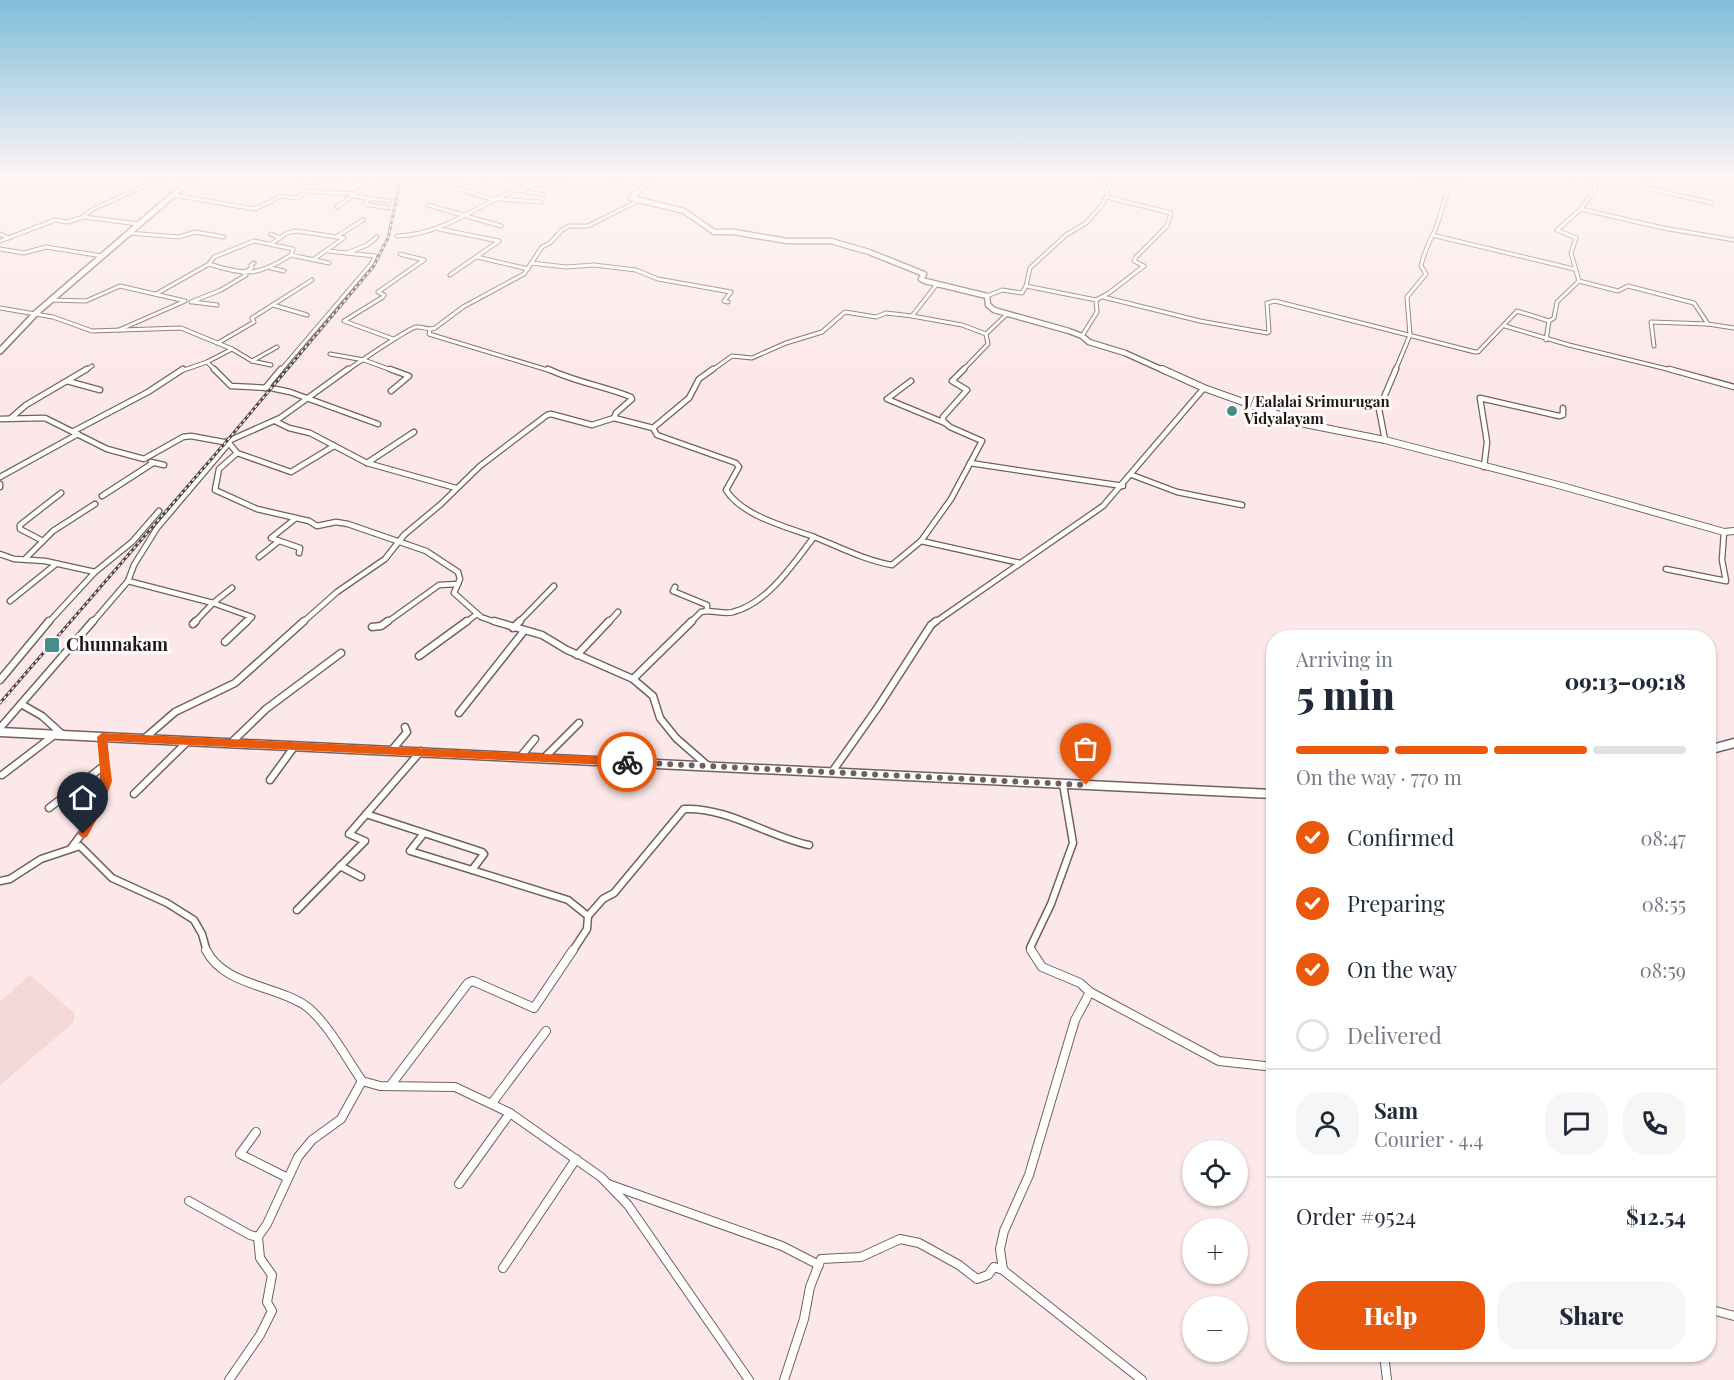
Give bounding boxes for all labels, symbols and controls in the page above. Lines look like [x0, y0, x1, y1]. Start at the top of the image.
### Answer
place label: J/Ealalai Srimurugan Vidyalayam [1243, 391, 1391, 428]
marker: J/Ealalai Srimurugan Vidyalayam [1225, 404, 1239, 418]
place label: Chunnakam [66, 632, 169, 656]
marker: Chunnakam [43, 636, 61, 654]
text: Arriving in [1296, 645, 1393, 672]
text: 09:13–09:18 [1565, 666, 1686, 696]
text: 5 min [1296, 668, 1395, 720]
pin [1060, 723, 1111, 785]
courier [597, 732, 657, 792]
icon: bag [1069, 732, 1102, 765]
icon: bike [611, 746, 644, 779]
text: On the way · 770 m [1296, 763, 1462, 790]
pin [57, 772, 108, 834]
icon: home [66, 781, 99, 814]
icon: check [1296, 821, 1329, 854]
text: Confirmed [1347, 822, 1454, 852]
text: 08:47 [1641, 824, 1686, 851]
icon: check [1296, 887, 1329, 920]
text: Preparing [1347, 888, 1445, 918]
text: 08:55 [1642, 890, 1686, 917]
icon: check [1296, 953, 1329, 986]
text: On the way [1347, 954, 1457, 984]
text: 08:59 [1640, 956, 1686, 983]
text: Delivered [1347, 1020, 1442, 1050]
button: person [1296, 1092, 1359, 1155]
button: chat [1545, 1092, 1608, 1155]
button: phone [1623, 1092, 1686, 1155]
text: Sam [1374, 1095, 1418, 1125]
text: Courier · 4.4 [1374, 1125, 1483, 1152]
map controls [1182, 1140, 1248, 1362]
button: locate [1182, 1140, 1248, 1206]
text: Order #9524 [1296, 1201, 1416, 1231]
text: $12.54 [1626, 1201, 1686, 1231]
button: + [1182, 1218, 1248, 1284]
button: Help [1296, 1281, 1485, 1350]
button: Share [1497, 1281, 1686, 1350]
button: − [1182, 1296, 1248, 1362]

